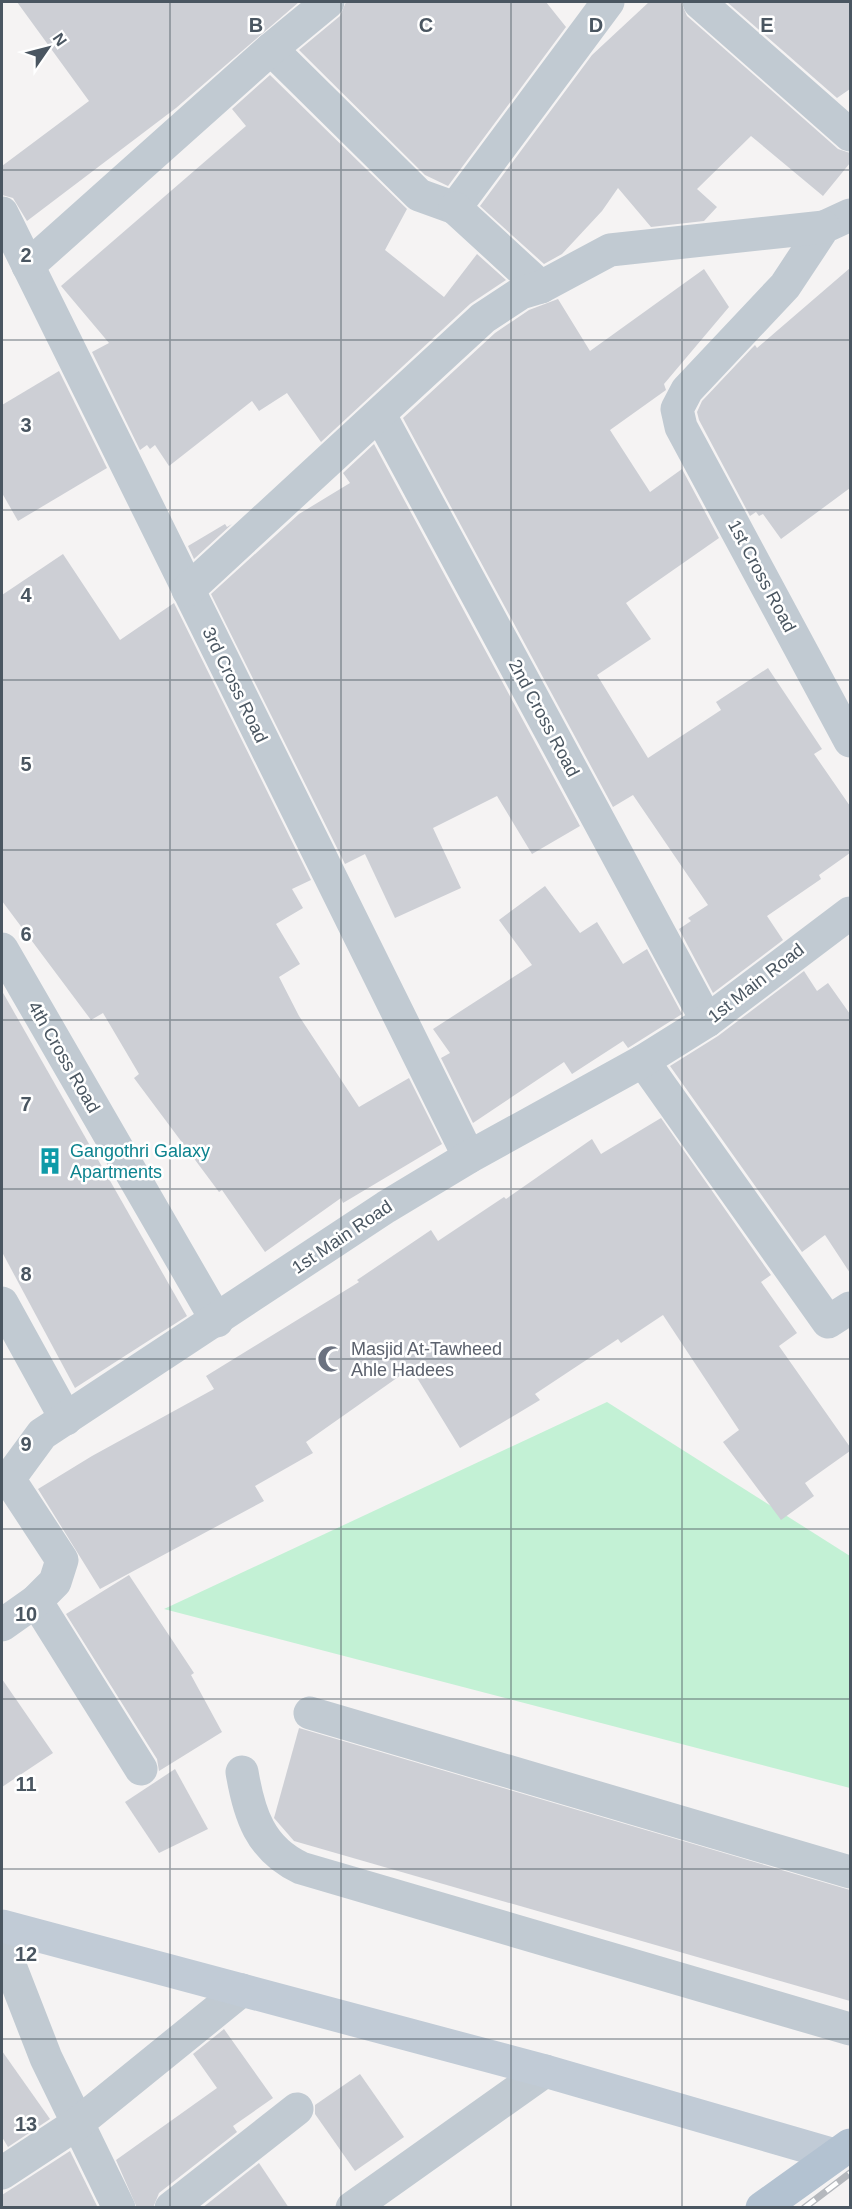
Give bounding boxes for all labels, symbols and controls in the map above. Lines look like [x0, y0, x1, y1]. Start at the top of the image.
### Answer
text: B [249, 14, 263, 36]
text: C [419, 14, 433, 36]
text: D [589, 14, 603, 36]
text: E [760, 14, 774, 36]
north arrow [18, 18, 78, 78]
text: N [50, 30, 70, 49]
text: 2 [20, 244, 32, 266]
text: 3 [20, 414, 32, 436]
street label: 1st Cross Road [724, 517, 800, 635]
text: 4 [20, 584, 32, 606]
street label: 3rd Cross Road [198, 624, 272, 746]
street label: 2nd Cross Road [505, 656, 583, 780]
text: 5 [20, 753, 32, 775]
text: 6 [20, 923, 32, 945]
street label: 1st Main Road [704, 939, 808, 1027]
street label: 4th Cross Road [24, 998, 104, 1116]
text: 7 [20, 1093, 32, 1115]
place label: Gangothri Galaxy Apartments [70, 1141, 210, 1182]
building icon: Gangothri Galaxy Apartments [35, 1146, 65, 1176]
street label: 1st Main Road [288, 1196, 396, 1278]
text: 8 [20, 1263, 32, 1285]
place label: Masjid At-Tawheed Ahle Hadees [351, 1339, 502, 1380]
mosque icon: Masjid At-Tawheed Ahle Hadees [316, 1344, 346, 1374]
text: 9 [20, 1433, 32, 1455]
text: 10 [15, 1603, 37, 1625]
text: 11 [15, 1773, 37, 1795]
text: 12 [15, 1943, 37, 1965]
text: 13 [15, 2113, 37, 2135]

